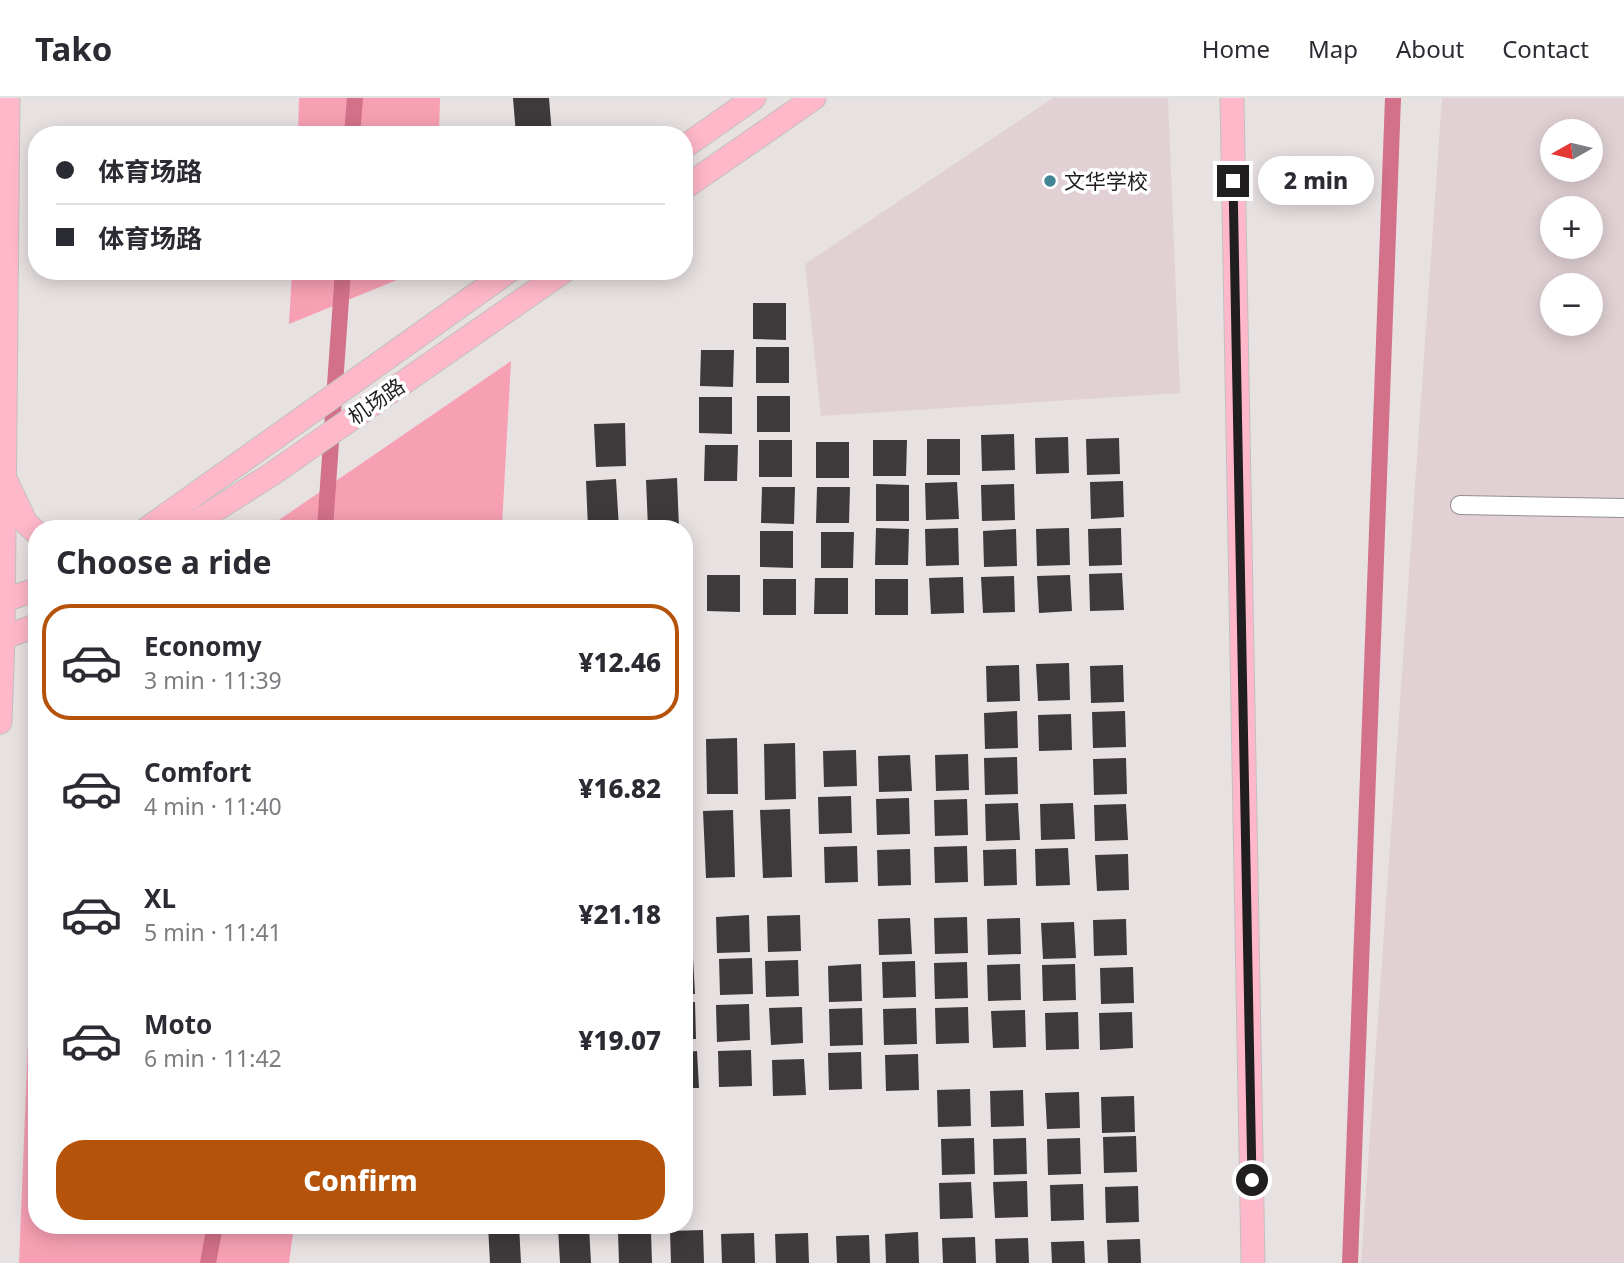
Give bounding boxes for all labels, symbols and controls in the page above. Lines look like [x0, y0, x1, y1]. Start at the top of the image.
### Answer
text: Tako [35, 26, 112, 71]
text: Home [1202, 32, 1270, 65]
text: Map [1308, 32, 1358, 65]
text: About [1396, 32, 1464, 65]
text: Contact [1502, 32, 1589, 65]
north arrow [1540, 119, 1603, 182]
map controls [1540, 119, 1603, 336]
text: 体育场路 [98, 153, 202, 189]
callout: 2 min [1258, 156, 1373, 206]
text: 2 min [1284, 164, 1348, 196]
route end [1217, 165, 1249, 197]
place label: 文华学校 [1064, 167, 1148, 195]
marker: 文华学校 [1042, 173, 1058, 189]
button: + [1540, 196, 1603, 259]
text: 体育场路 [98, 220, 202, 256]
button: − [1540, 273, 1603, 336]
street label: 机场路 [342, 371, 410, 431]
text: Choose a ride [56, 540, 272, 583]
text: Economy [144, 628, 262, 664]
icon: car [60, 631, 123, 694]
text: ¥12.46 [578, 644, 661, 680]
text: 3 min · 11:39 [144, 664, 282, 696]
text: Comfort [144, 754, 252, 790]
icon: car [60, 757, 123, 820]
text: ¥16.82 [578, 770, 661, 806]
text: 4 min · 11:40 [144, 790, 282, 822]
text: XL [144, 880, 176, 916]
icon: car [60, 883, 123, 946]
text: ¥21.18 [578, 896, 661, 932]
text: 5 min · 11:41 [144, 916, 282, 948]
text: Moto [144, 1006, 212, 1042]
icon: car [60, 1009, 123, 1072]
text: ¥19.07 [578, 1022, 661, 1058]
text: 6 min · 11:42 [144, 1042, 282, 1074]
button: Confirm [56, 1140, 665, 1220]
route start [1236, 1164, 1268, 1196]

